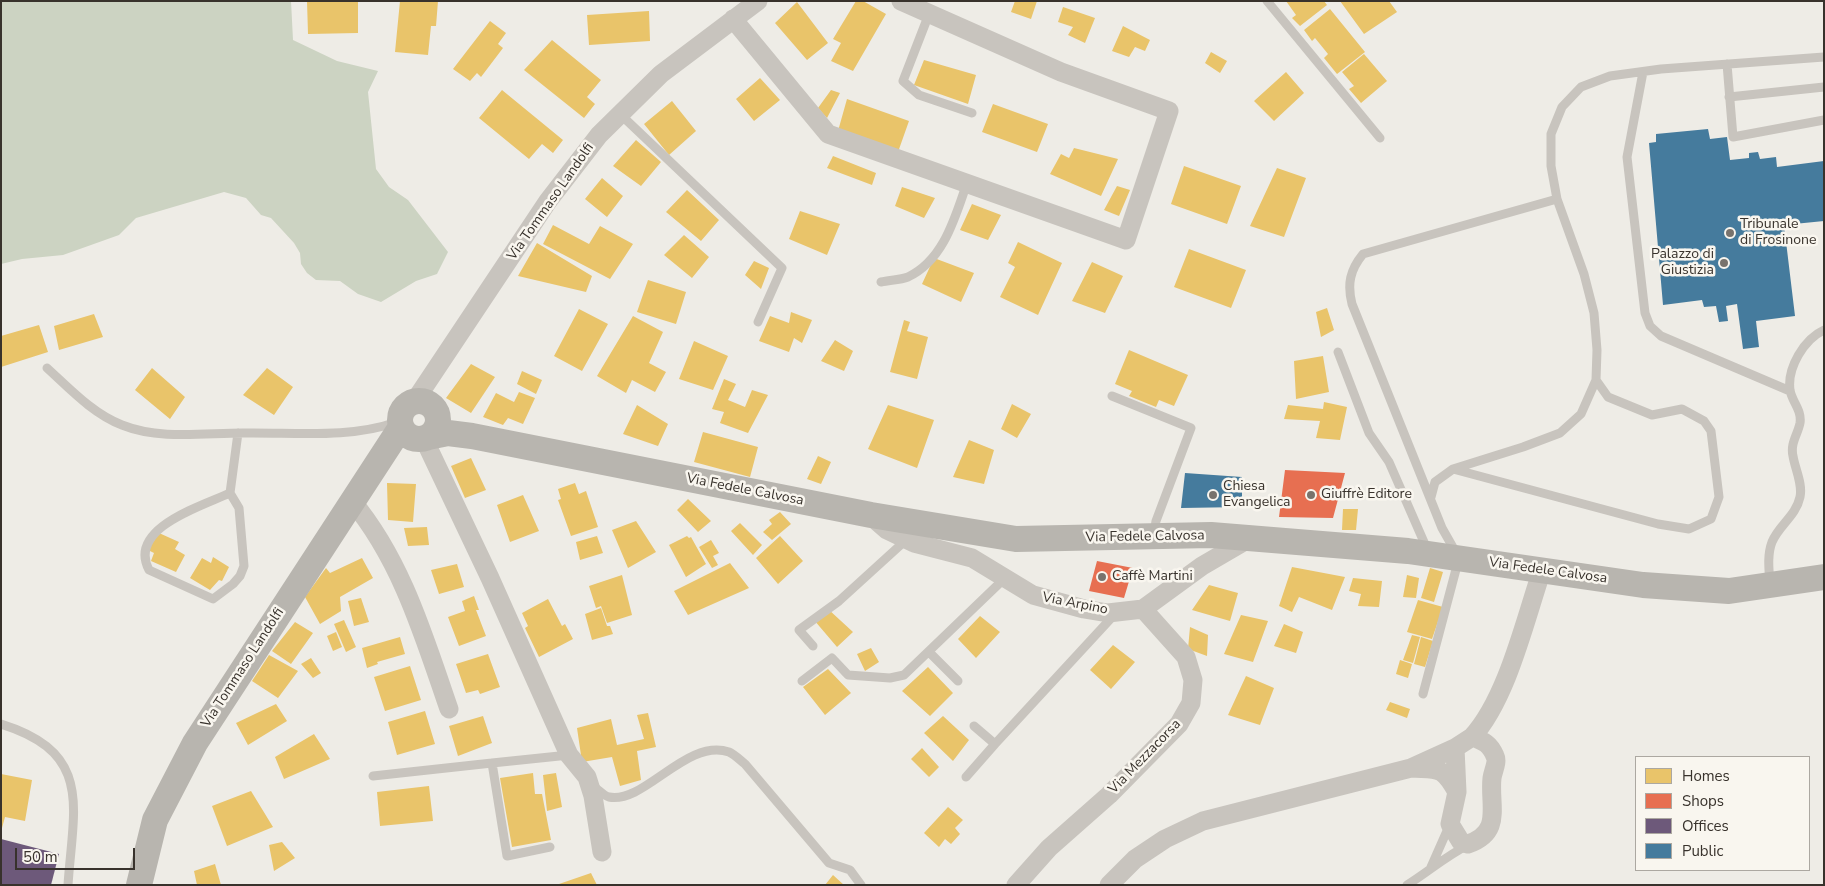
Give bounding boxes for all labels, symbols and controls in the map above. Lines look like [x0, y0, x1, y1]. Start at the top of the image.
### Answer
street label: Via Tommaso Landolfi [504, 140, 598, 264]
place label: Tribunale di Frosinone [1740, 217, 1816, 250]
marker: Tribunale di Frosinone [1724, 227, 1736, 239]
place label: Palazzo di Giustizia [1651, 247, 1714, 280]
marker: Palazzo di Giustizia [1718, 257, 1730, 269]
street label: Via Fedele Calvosa [685, 470, 805, 510]
place label: Chiesa Evangelica [1223, 479, 1290, 512]
place label: Giuffrè Editore [1321, 487, 1412, 503]
marker: Chiesa Evangelica [1207, 489, 1219, 501]
marker: Giuffrè Editore [1305, 489, 1317, 501]
street label: Via Fedele Calvosa [1085, 528, 1205, 546]
street label: Via Fedele Calvosa [1488, 554, 1608, 588]
place label: Caffè Martini [1112, 569, 1193, 585]
marker: Caffè Martini [1096, 571, 1108, 583]
street label: Via Arpino [1041, 589, 1109, 619]
street label: Via Tommaso Landolfi [198, 605, 288, 731]
street label: Via Mezzacorsa [1105, 716, 1185, 798]
legend [1635, 756, 1810, 871]
text: Homes [1682, 766, 1730, 786]
text: Shops [1682, 791, 1724, 811]
text: Offices [1682, 816, 1729, 836]
scale bar [18, 838, 138, 870]
text: Public [1682, 841, 1723, 861]
text: 50 m [23, 847, 58, 867]

